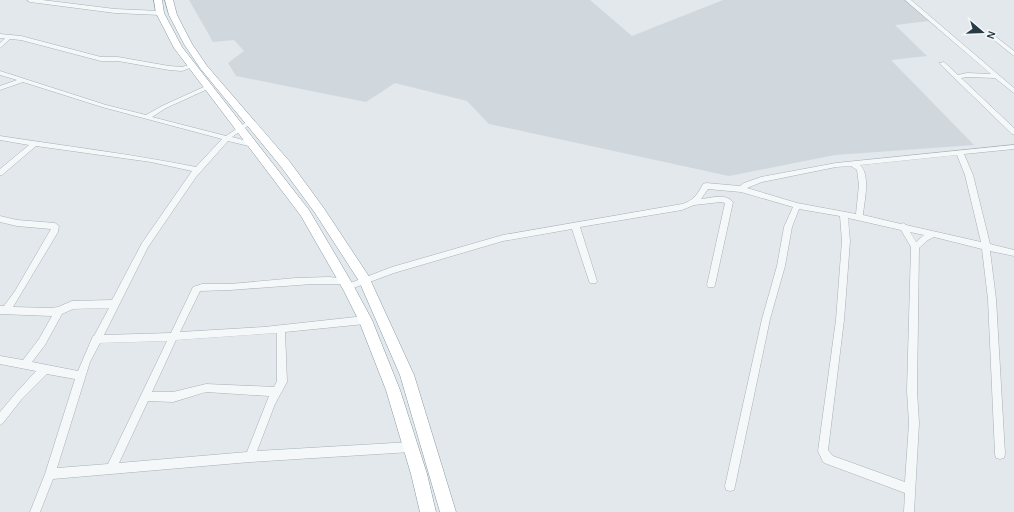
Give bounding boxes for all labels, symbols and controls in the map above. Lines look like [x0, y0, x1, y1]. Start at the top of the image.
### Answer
north arrow [962, 12, 1002, 52]
text: N [985, 30, 997, 41]

